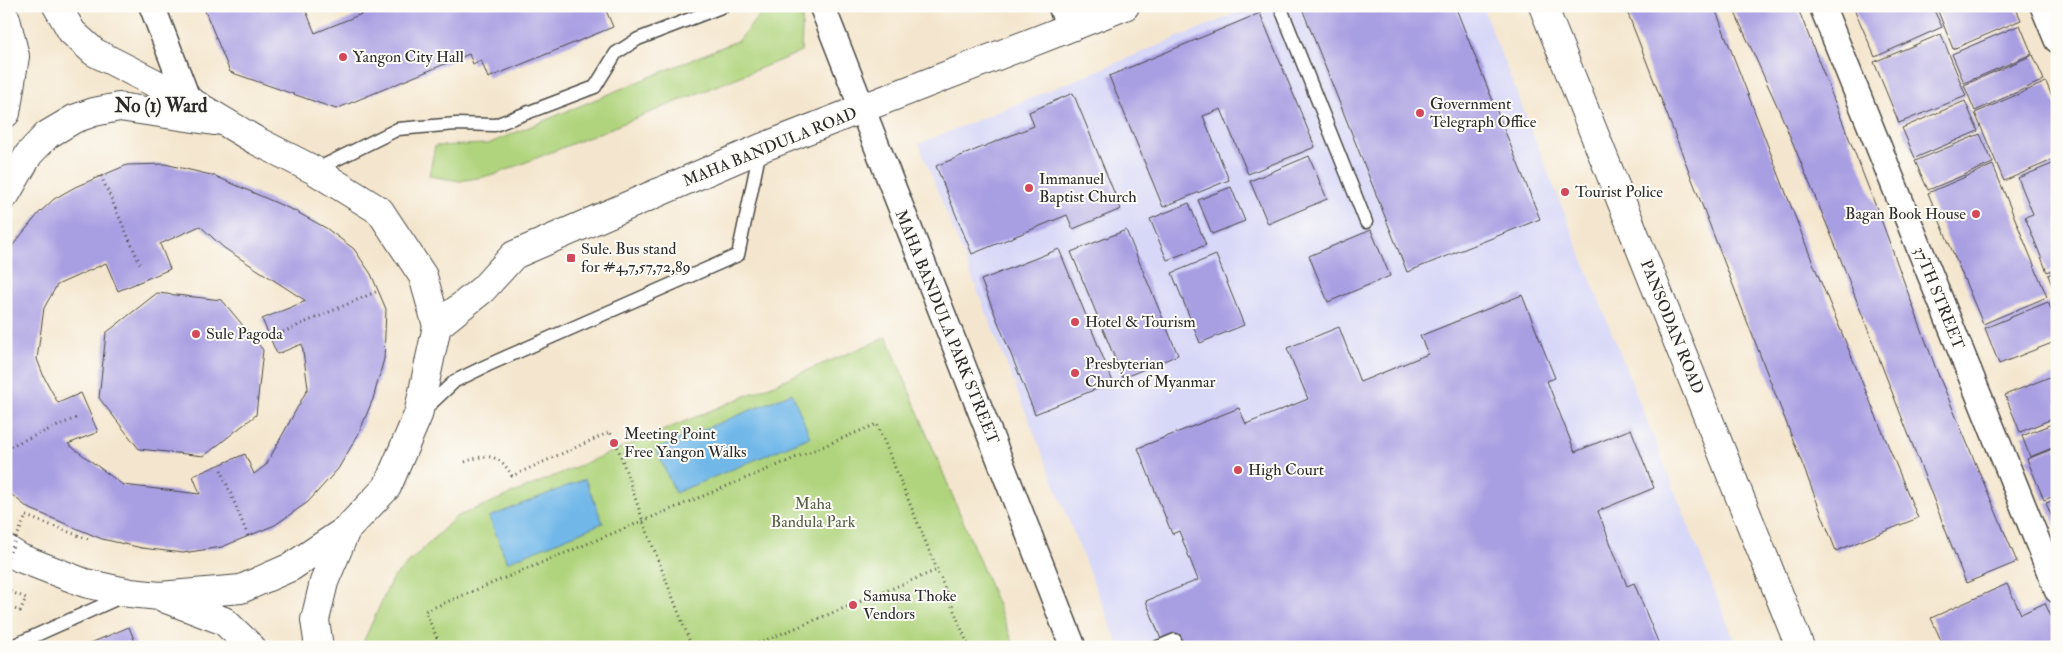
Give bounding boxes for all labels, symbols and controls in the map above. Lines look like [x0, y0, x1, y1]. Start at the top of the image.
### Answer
place label: Yangon City Hall [353, 47, 464, 67]
marker: Yangon City Hall [337, 51, 349, 63]
district label: No (1) Ward [114, 94, 208, 118]
place label: Government Telegraph Office [1430, 94, 1537, 133]
street label: MAHA BANDULA ROAD [680, 103, 860, 191]
marker: Government Telegraph Office [1414, 107, 1426, 119]
place label: Immanuel Baptist Church [1039, 169, 1137, 208]
marker: Immanuel Baptist Church [1023, 182, 1035, 194]
place label: Tourist Police [1575, 182, 1663, 202]
marker: Tourist Police [1559, 186, 1571, 198]
place label: Bagan Book House [1845, 204, 1966, 224]
street label: MAHA BANDULA PARK STREET [891, 207, 1003, 447]
marker: Bagan Book House [1970, 208, 1982, 220]
place label: Sule. Bus stand for #4,7,57,72,89 [581, 239, 691, 277]
street label: 37TH STREET [1909, 244, 1969, 352]
marker: Sule. Bus stand for #4,7,57,72,89 [565, 252, 577, 264]
street label: PANSODAN ROAD [1636, 257, 1708, 397]
place label: Hotel & Tourism [1085, 312, 1196, 332]
marker: Hotel & Tourism [1069, 316, 1081, 328]
place label: Sule Pagoda [206, 324, 283, 344]
marker: Sule Pagoda [190, 328, 202, 340]
place label: Presbyterian Church of Myanmar [1085, 354, 1216, 392]
marker: Presbyterian Church of Myanmar [1069, 367, 1081, 379]
place label: Meeting Point Free Yangon Walks [624, 424, 746, 462]
marker: Meeting Point Free Yangon Walks [608, 437, 620, 449]
place label: High Court [1248, 460, 1324, 480]
marker: High Court [1232, 464, 1244, 476]
park label: Maha Bandula Park [771, 494, 856, 532]
place label: Samusa Thoke Vendors [863, 586, 957, 624]
marker: Samusa Thoke Vendors [847, 599, 859, 611]

